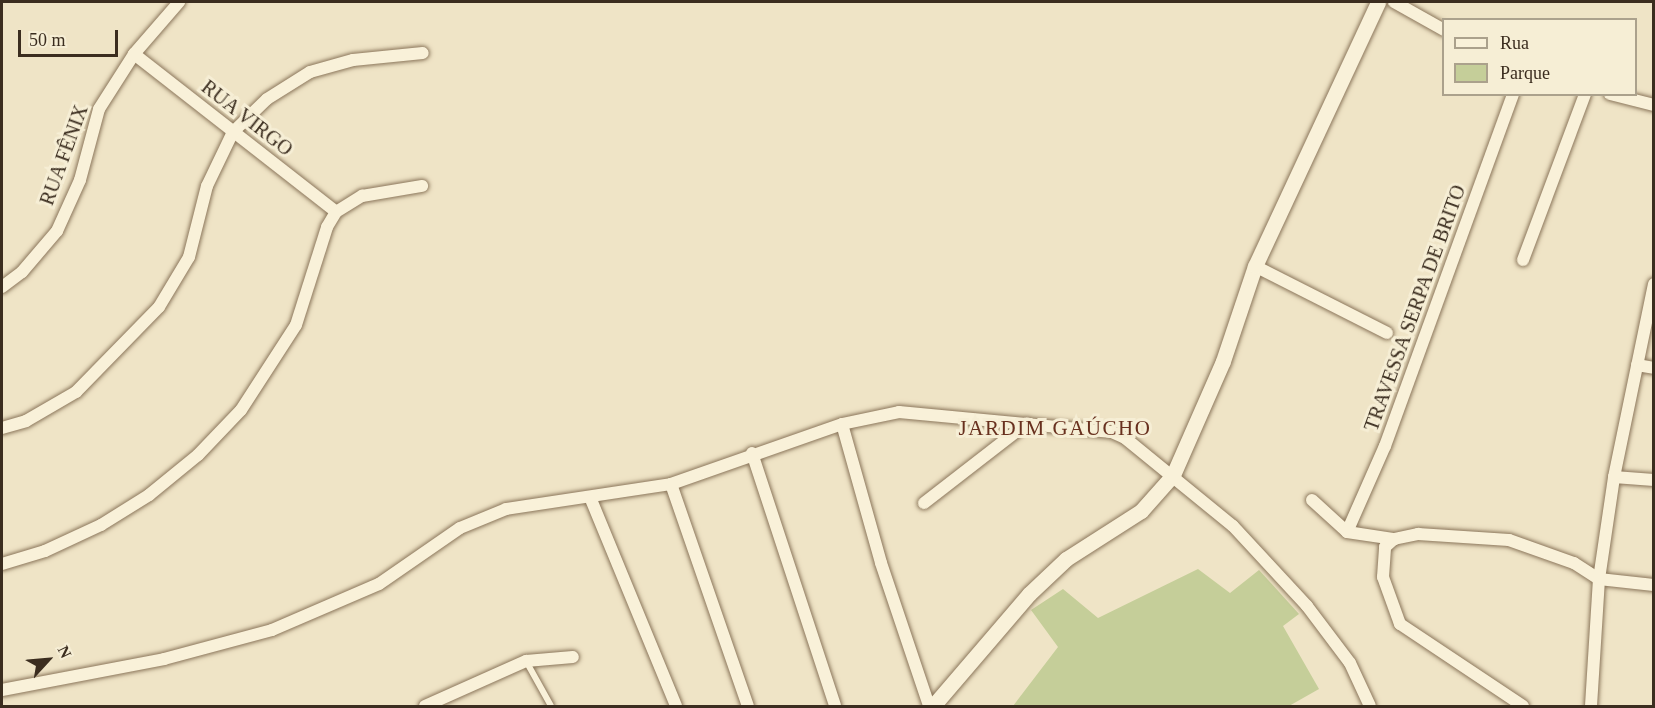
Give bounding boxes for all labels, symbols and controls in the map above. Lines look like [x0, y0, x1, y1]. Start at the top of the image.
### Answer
scale bar [21, 18, 122, 56]
legend [1442, 18, 1637, 96]
text: 50 m [29, 30, 66, 50]
text: Rua [1500, 33, 1529, 53]
text: Parque [1500, 63, 1550, 83]
street label: RUA VIRGO [196, 75, 298, 161]
street label: RUA FÊNIX [35, 101, 93, 209]
street label: TRAVESSA SERPA DE BRITO [1359, 181, 1471, 435]
district label: JARDIM GAÚCHO [959, 415, 1151, 441]
north arrow [18, 630, 78, 690]
text: N [54, 643, 75, 661]

